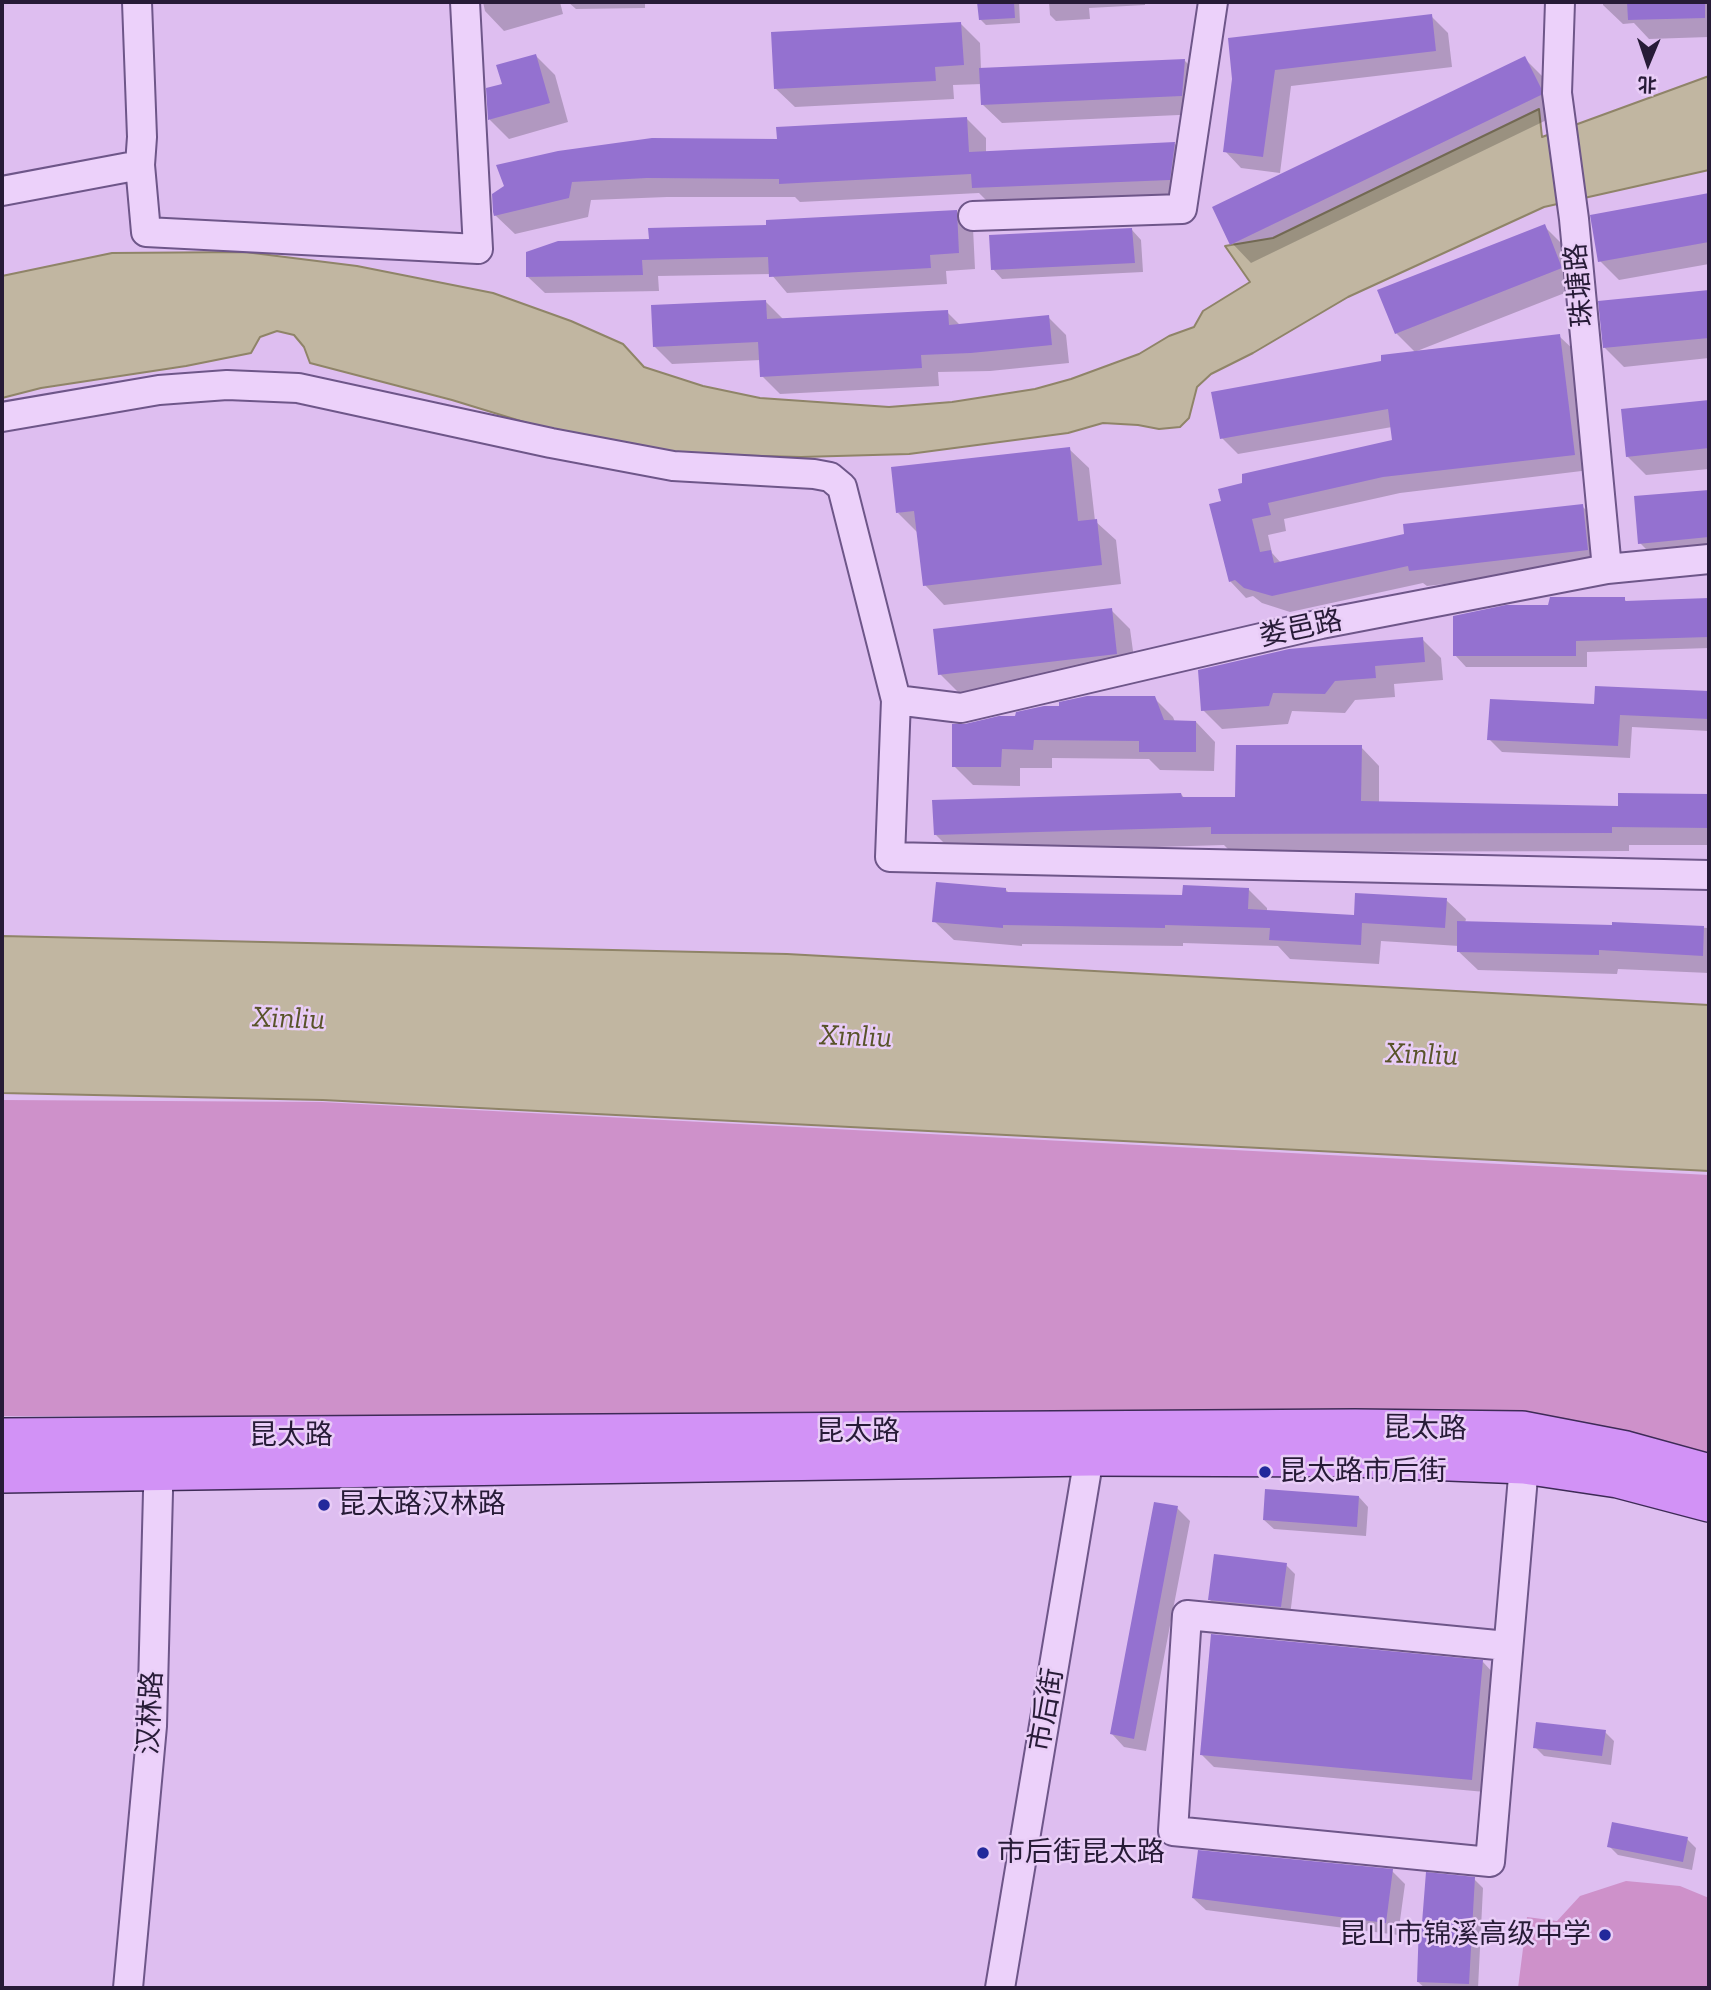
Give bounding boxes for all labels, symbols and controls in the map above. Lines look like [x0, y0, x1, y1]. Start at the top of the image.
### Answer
north arrow [1613, 28, 1683, 98]
text: 北 [1637, 73, 1657, 96]
street label: 珠塘路 [1560, 242, 1600, 328]
street label: 娄邑路 [1256, 604, 1346, 654]
water label: Xinliu [252, 1000, 326, 1038]
water label: Xinliu [819, 1018, 893, 1056]
water label: Xinliu [1385, 1036, 1459, 1074]
street label: 昆太路 [1383, 1411, 1467, 1447]
street label: 昆太路 [816, 1415, 900, 1449]
street label: 昆太路 [249, 1419, 333, 1453]
place label: 昆太路市后街 [1279, 1455, 1447, 1489]
marker: 昆太路市后街 [1257, 1464, 1273, 1480]
place label: 昆太路汉林路 [338, 1488, 506, 1522]
marker: 昆太路汉林路 [316, 1497, 332, 1513]
street label: 市后街 [1023, 1666, 1071, 1754]
street label: 汉林路 [132, 1670, 170, 1756]
place label: 市后街昆太路 [997, 1836, 1165, 1870]
marker: 市后街昆太路 [975, 1845, 991, 1861]
place label: 昆山市锦溪高级中学 [1339, 1918, 1591, 1952]
marker: 昆山市锦溪高级中学 [1597, 1927, 1613, 1943]

